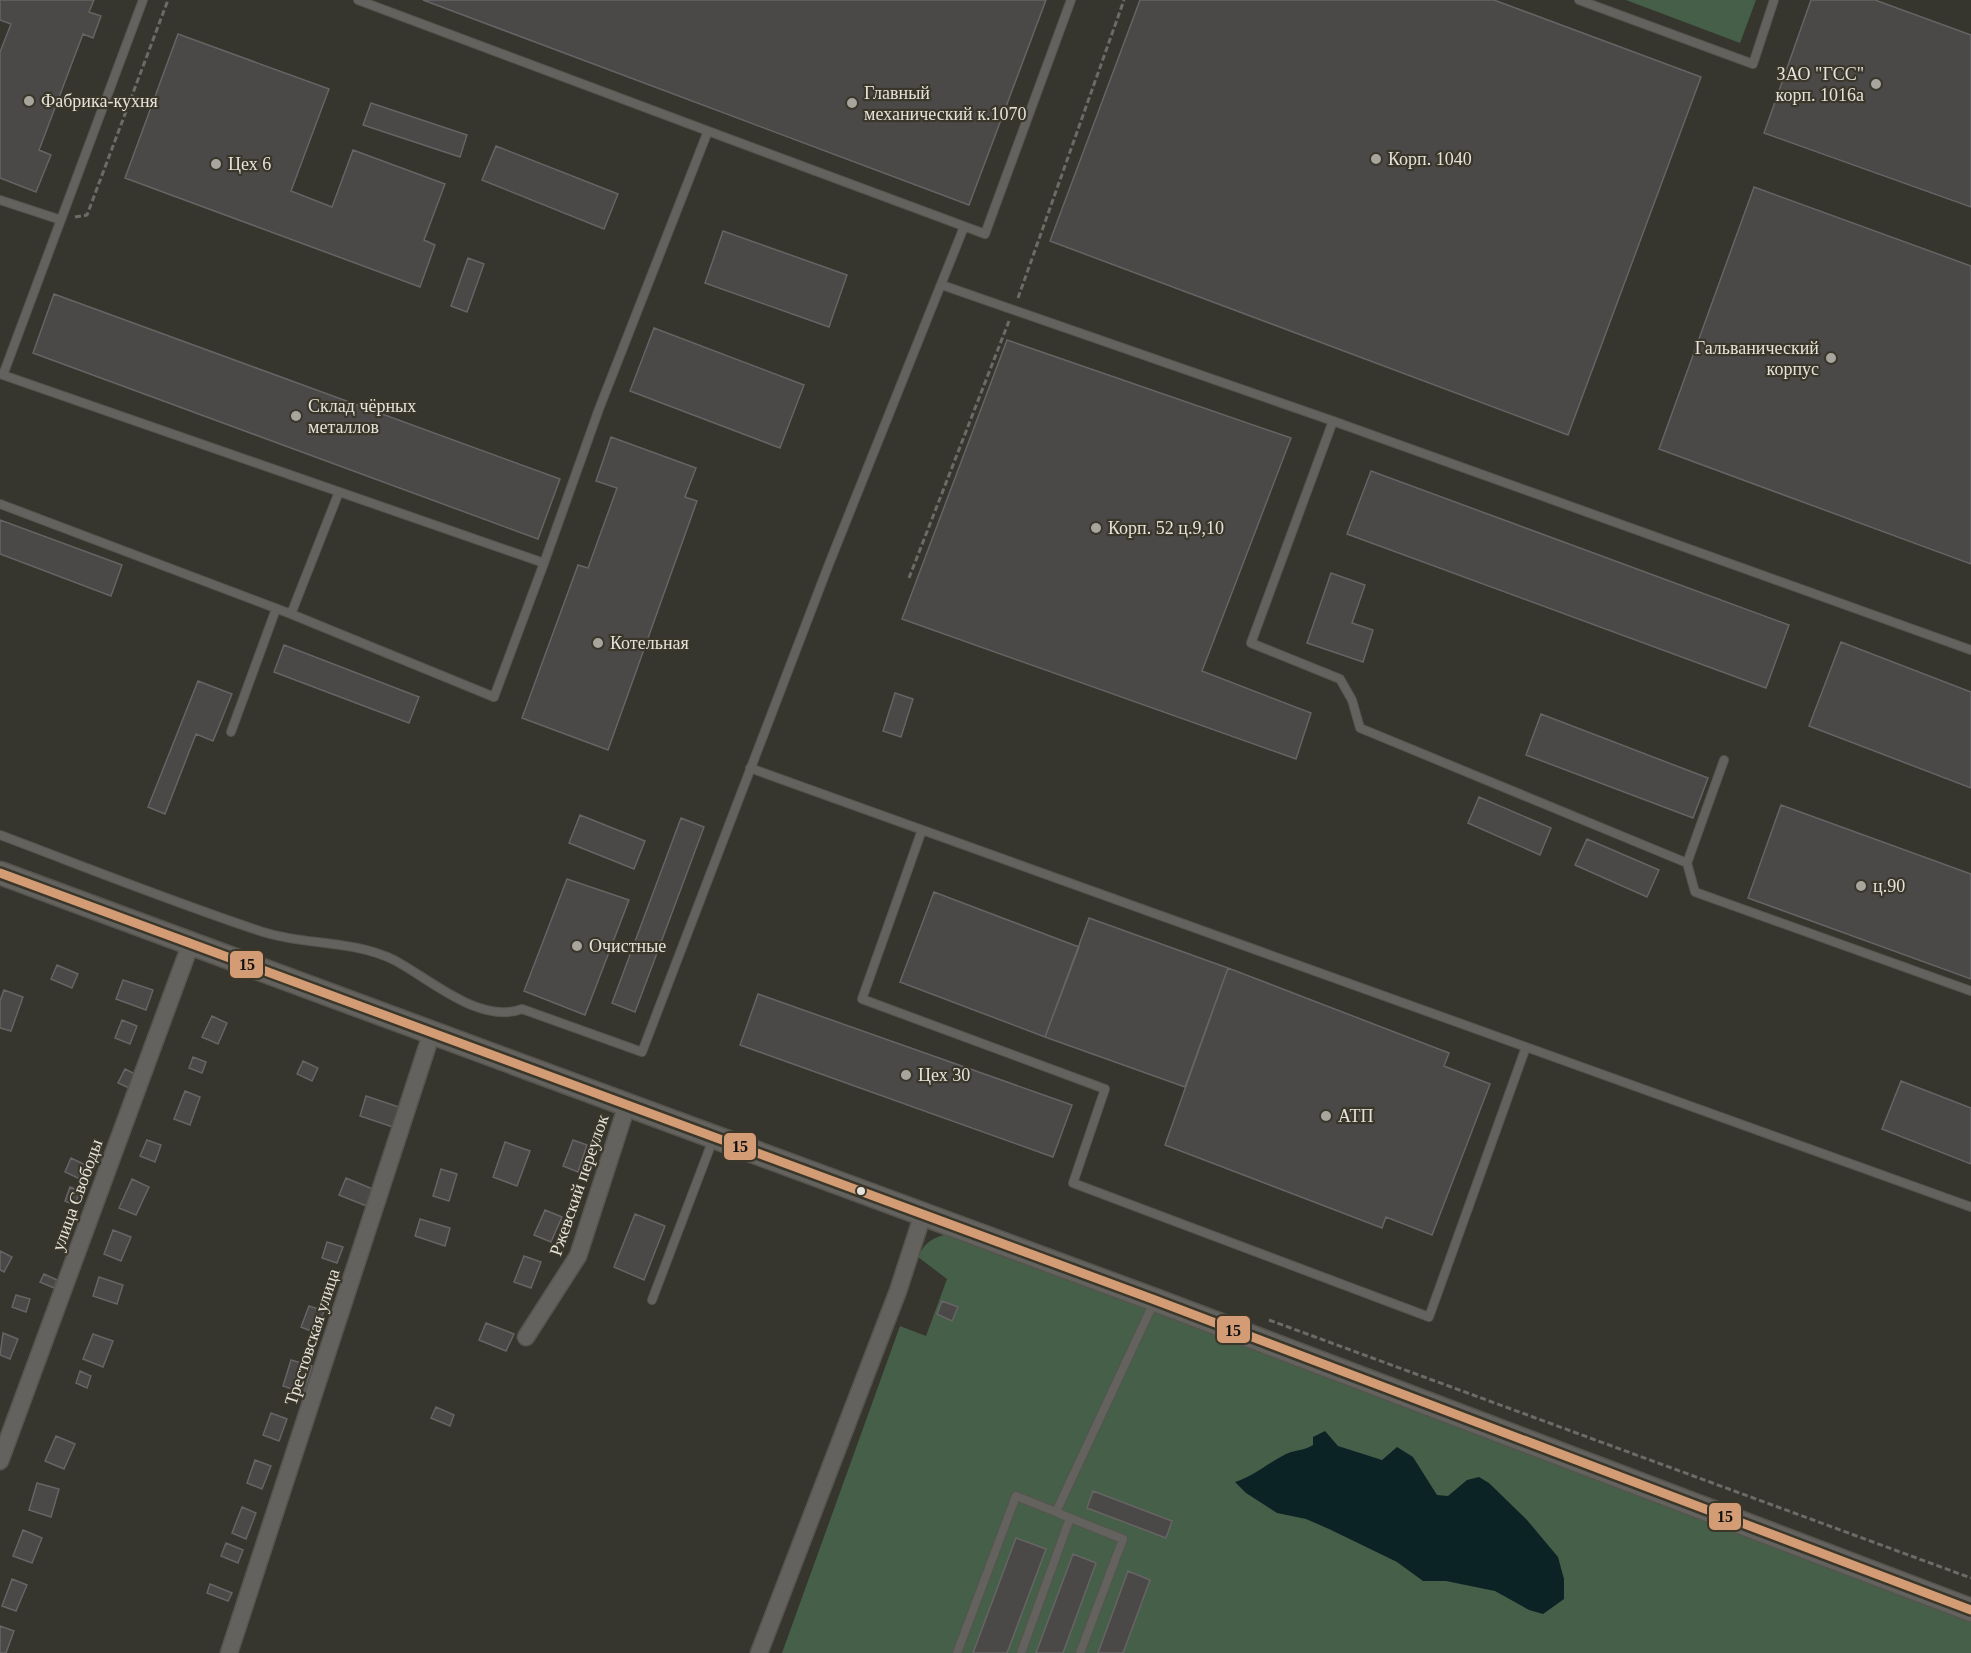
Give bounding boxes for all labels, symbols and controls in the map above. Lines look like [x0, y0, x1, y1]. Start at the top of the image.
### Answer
place label: ЗАО "ГСС" корп. 1016а [1776, 64, 1864, 105]
marker: ЗАО "ГСС" корп. 1016а [1869, 77, 1883, 91]
place label: Главный механический к.1070 [864, 83, 1026, 124]
place label: Фабрика-кухня [41, 91, 158, 111]
marker: Фабрика-кухня [22, 94, 36, 108]
marker: Главный механический к.1070 [845, 96, 859, 110]
place label: Корп. 1040 [1388, 149, 1472, 169]
marker: Корп. 1040 [1369, 152, 1383, 166]
place label: Цех 6 [228, 154, 271, 174]
marker: Цех 6 [209, 157, 223, 171]
place label: Гальванический корпус [1695, 338, 1819, 379]
marker: Гальванический корпус [1824, 351, 1838, 365]
place label: Склад чёрных металлов [308, 396, 416, 437]
marker: Склад чёрных металлов [289, 409, 303, 423]
place label: Корп. 52 ц.9,10 [1108, 518, 1224, 538]
marker: Корп. 52 ц.9,10 [1089, 521, 1103, 535]
place label: Котельная [610, 633, 689, 653]
marker: Котельная [591, 636, 605, 650]
place label: ц.90 [1873, 876, 1905, 896]
marker: ц.90 [1854, 879, 1868, 893]
place label: Очистные [589, 936, 666, 956]
marker: Очистные [570, 939, 584, 953]
line badge: 15 [229, 950, 264, 979]
text: 15 [239, 956, 255, 973]
place label: Цех 30 [918, 1065, 970, 1085]
marker: Цех 30 [899, 1068, 913, 1082]
place label: АТП [1338, 1106, 1373, 1126]
marker: АТП [1319, 1109, 1333, 1123]
street label: Ржевский переулок [545, 1111, 613, 1258]
line badge: 15 [723, 1132, 757, 1161]
street label: улица Свободы [48, 1136, 106, 1254]
text: 15 [732, 1138, 748, 1155]
unlabelled marker [855, 1185, 867, 1197]
street label: Трестовская улица [280, 1266, 344, 1408]
line badge: 15 [1216, 1315, 1251, 1344]
text: 15 [1225, 1322, 1241, 1339]
line badge: 15 [1708, 1502, 1742, 1531]
text: 15 [1717, 1508, 1733, 1525]

